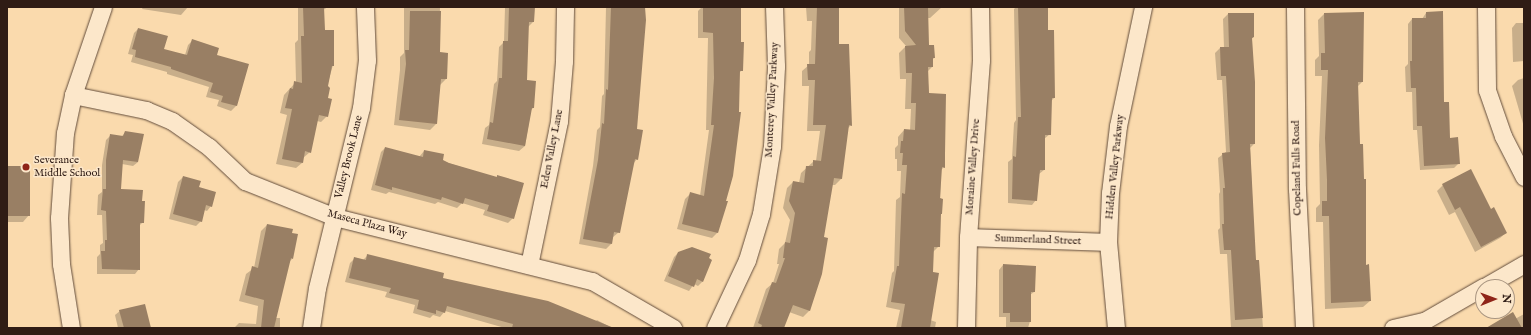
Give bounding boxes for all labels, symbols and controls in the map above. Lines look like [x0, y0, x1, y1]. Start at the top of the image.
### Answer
street label: Monterey Valley Parkway [762, 42, 782, 158]
street label: Eden Valley Lane [538, 108, 566, 190]
street label: Valley Brook Lane [332, 114, 366, 200]
street label: Hidden Valley Parkway [1103, 114, 1127, 220]
street label: Moraine Valley Drive [963, 118, 983, 216]
street label: Copeland Falls Road [1290, 120, 1304, 216]
place label: Severance Middle School [34, 154, 100, 180]
marker: Severance Middle School [21, 162, 31, 172]
street label: Maseca Plaza Way [326, 207, 408, 241]
street label: Summerland Street [994, 232, 1082, 248]
north arrow [1475, 279, 1515, 319]
text: N [1499, 294, 1513, 304]

